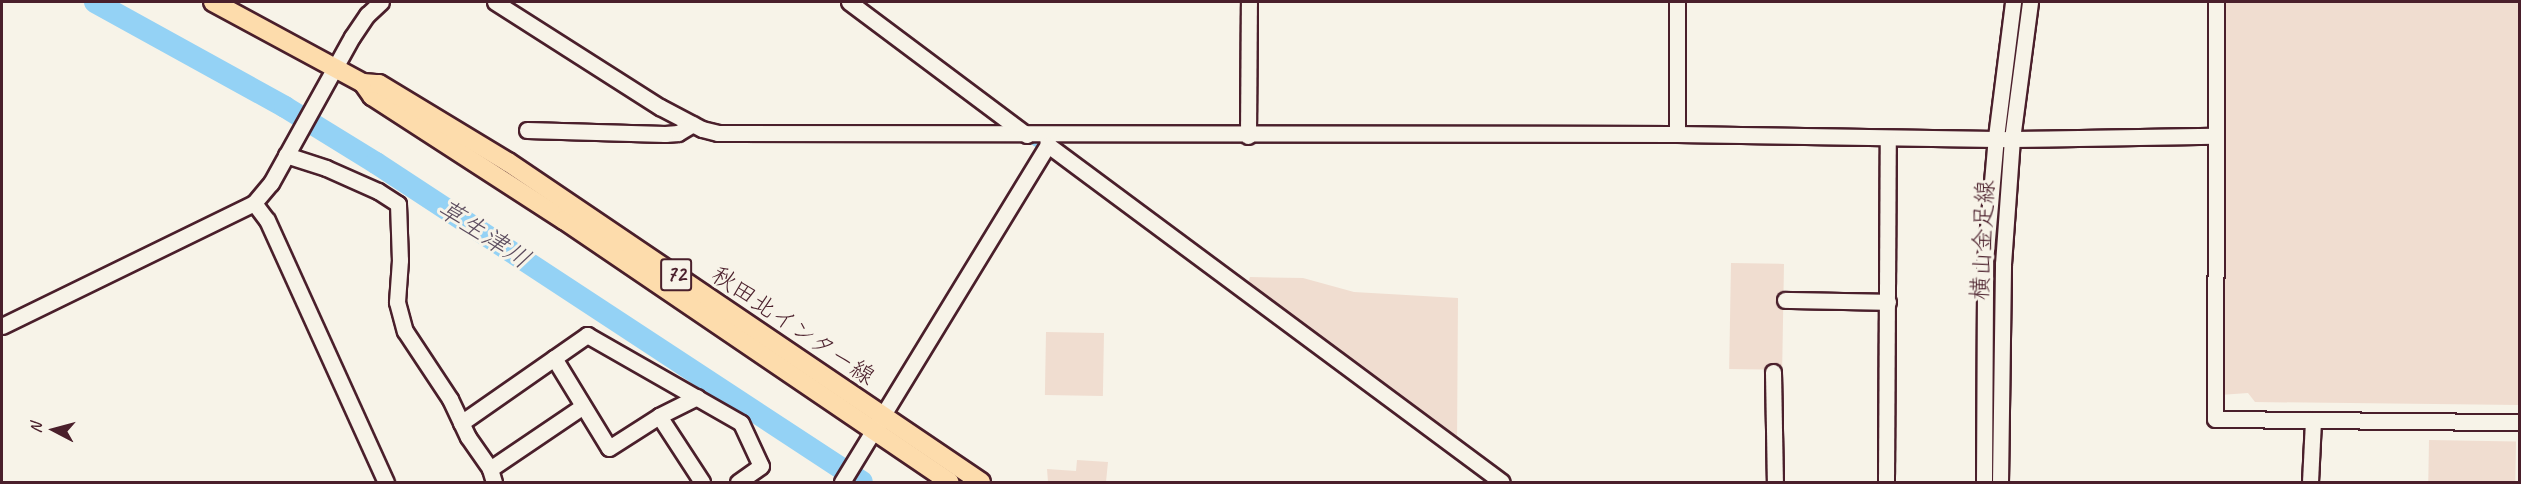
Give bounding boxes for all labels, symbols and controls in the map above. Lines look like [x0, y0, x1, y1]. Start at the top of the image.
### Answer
street label: 横山金足線 [1965, 179, 2001, 301]
water label: 草生津川 [432, 193, 536, 275]
road number: 72 [660, 256, 692, 294]
street label: 秋田北インター線 [705, 260, 881, 392]
north arrow [24, 400, 84, 460]
text: N [26, 422, 47, 434]

